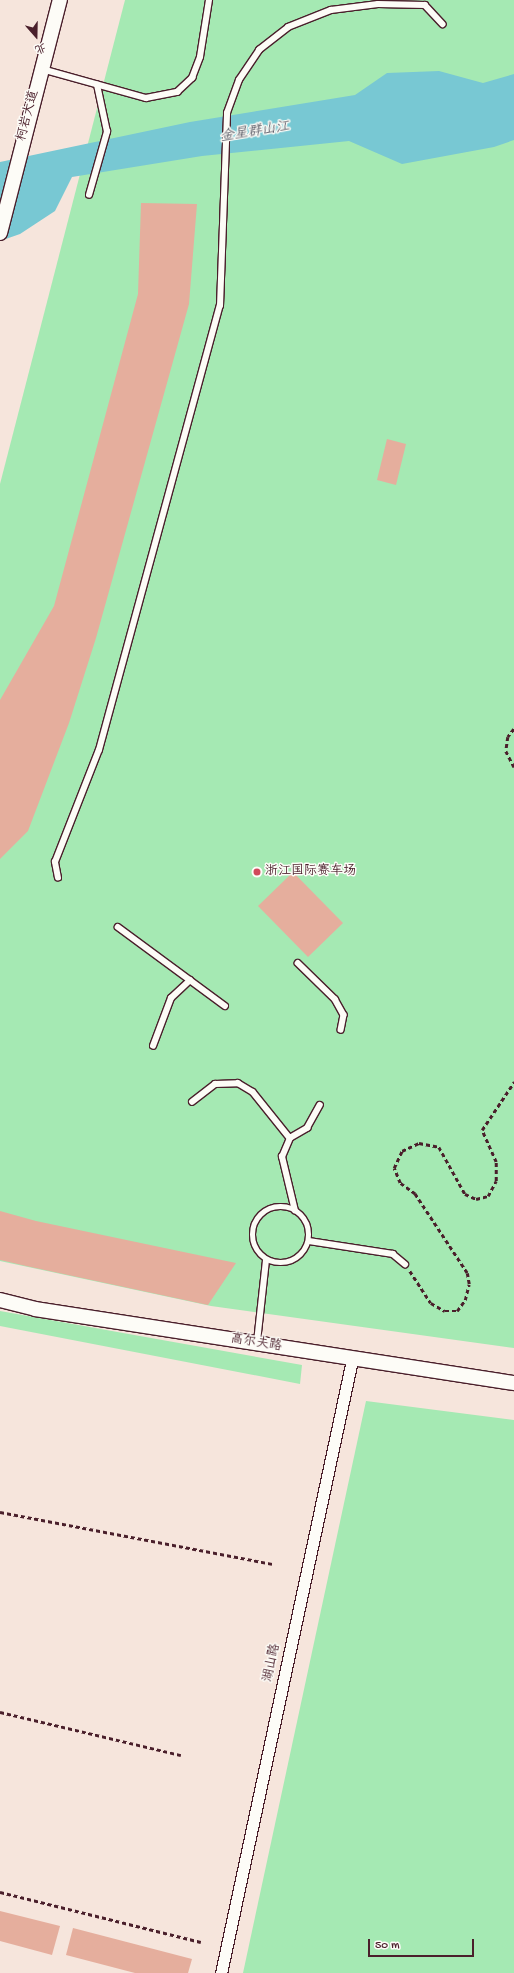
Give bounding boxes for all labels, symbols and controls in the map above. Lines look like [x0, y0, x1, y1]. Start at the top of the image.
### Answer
north arrow [16, 16, 56, 56]
text: 北 [33, 40, 47, 55]
street label: 柯岩大道 [15, 89, 43, 143]
water label: 金星群山江 [219, 119, 291, 147]
place label: 浙江国际赛车场 [265, 864, 356, 880]
marker: 浙江国际赛车场 [252, 867, 262, 877]
street label: 高尔夫路 [229, 1332, 283, 1356]
street label: 湖山路 [261, 1642, 285, 1684]
scale bar [370, 1931, 476, 1957]
text: 50 m [375, 1939, 400, 1953]

